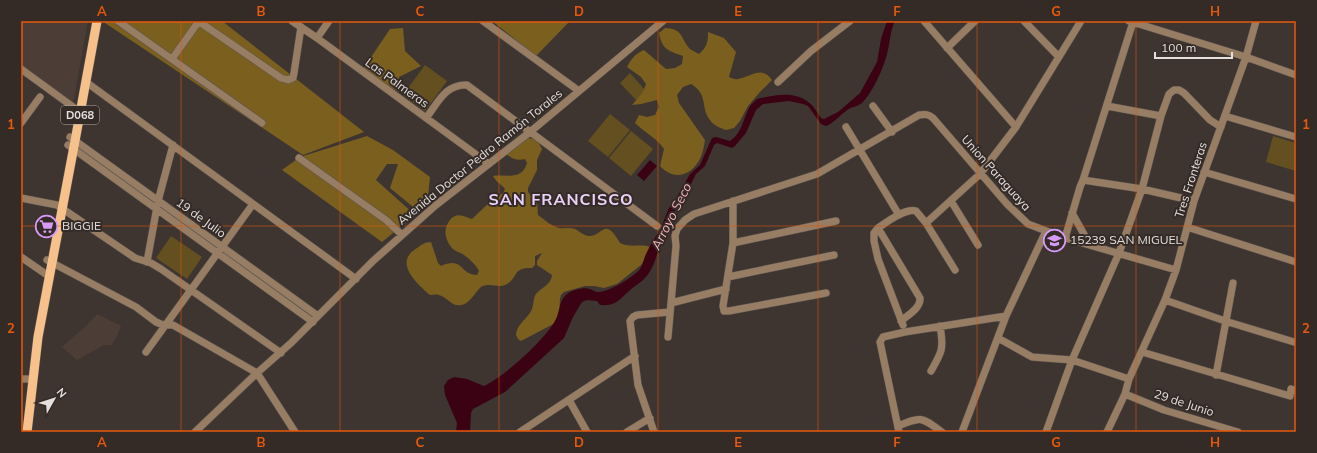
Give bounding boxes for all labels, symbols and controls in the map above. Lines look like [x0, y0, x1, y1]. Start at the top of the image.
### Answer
text: A [97, 3, 107, 19]
text: B [257, 3, 266, 19]
text: C [416, 3, 425, 19]
text: D [574, 3, 584, 19]
text: E [734, 3, 742, 19]
text: F [893, 3, 901, 19]
text: G [1051, 3, 1061, 19]
text: H [1210, 3, 1220, 19]
scale bar [1155, 34, 1232, 60]
text: 100 m [1161, 40, 1196, 55]
street label: Las Palmeras [363, 55, 432, 111]
street label: Avenida Doctor Pedro Ramón Torales [394, 85, 565, 228]
road number: D068 [61, 106, 99, 124]
text: 1 [7, 116, 15, 132]
text: 1 [1302, 116, 1310, 132]
street label: Union Paraguaya [958, 132, 1034, 214]
street label: Tres Fronteras [1171, 140, 1210, 220]
water label: Arroyo Seco [647, 180, 695, 253]
district label: SAN FRANCISCO [489, 189, 633, 209]
street label: 19 de Julio [173, 195, 229, 241]
supermarket icon: BIGGIE [34, 213, 60, 239]
place label: BIGGIE [62, 218, 101, 233]
school or university icon: 15239 SAN MIGUEL [1042, 227, 1068, 253]
place label: 15239 SAN MIGUEL [1070, 232, 1182, 247]
text: 2 [7, 320, 15, 336]
text: 2 [1302, 320, 1310, 336]
north arrow [34, 379, 74, 419]
text: N [54, 385, 70, 400]
street label: 29 de Junio [1152, 386, 1216, 419]
text: A [97, 434, 107, 450]
text: B [257, 434, 266, 450]
text: C [416, 434, 425, 450]
text: D [574, 434, 584, 450]
text: E [734, 434, 742, 450]
text: F [893, 434, 901, 450]
text: G [1051, 434, 1061, 450]
text: H [1210, 434, 1220, 450]

